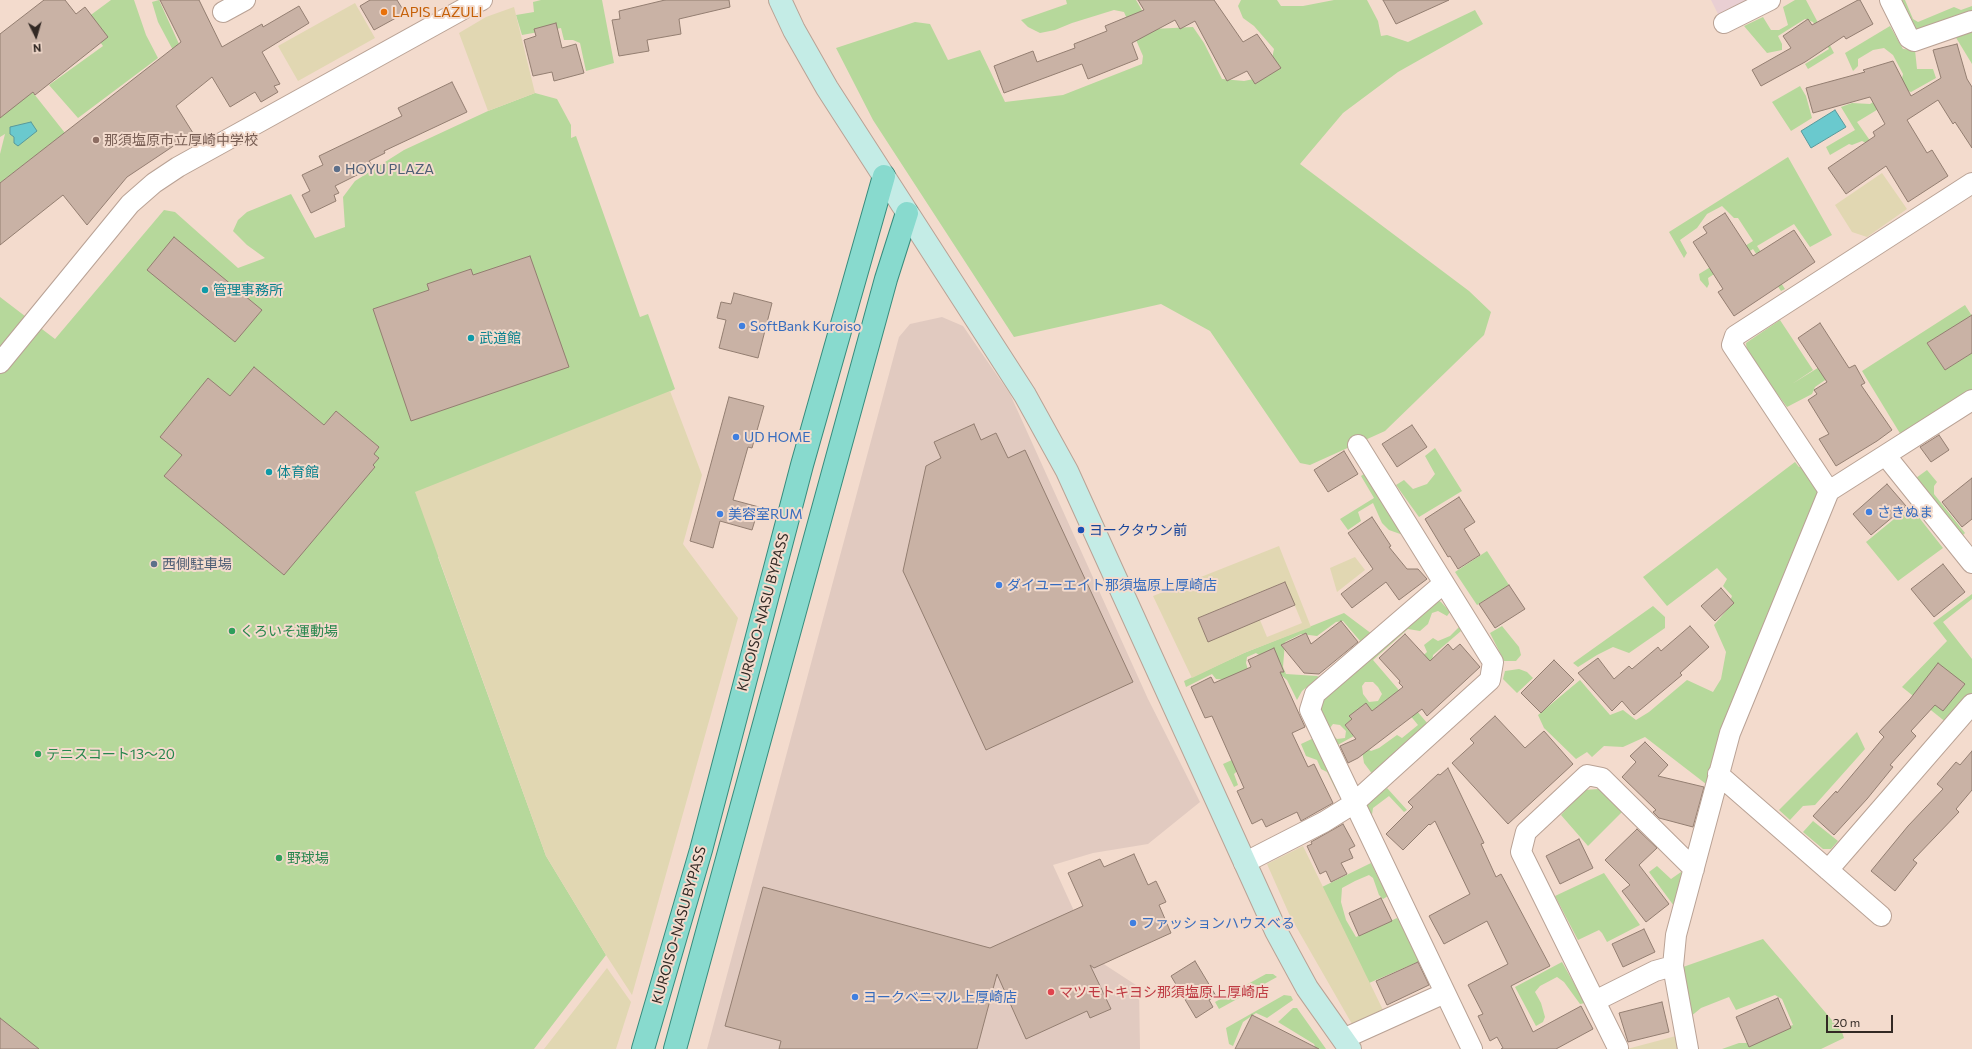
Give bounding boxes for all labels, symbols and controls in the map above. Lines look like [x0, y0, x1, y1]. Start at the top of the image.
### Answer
place label: LAPIS LAZULI [392, 4, 482, 20]
marker: LAPIS LAZULI [379, 7, 389, 17]
north arrow [16, 16, 56, 56]
text: N [32, 42, 42, 55]
place label: 那須塩原市立厚崎中学校 [104, 132, 258, 148]
marker: 那須塩原市立厚崎中学校 [91, 135, 101, 145]
place label: HOYU PLAZA [345, 161, 434, 177]
marker: HOYU PLAZA [332, 164, 342, 174]
place label: 管理事務所 [213, 282, 283, 298]
marker: 管理事務所 [200, 285, 210, 295]
place label: SoftBank Kuroiso [750, 318, 861, 334]
marker: SoftBank Kuroiso [737, 321, 747, 331]
place label: 武道館 [479, 330, 521, 346]
marker: 武道館 [466, 333, 476, 343]
place label: UD HOME [744, 429, 811, 445]
marker: UD HOME [731, 432, 741, 442]
place label: 体育館 [277, 464, 319, 480]
marker: 体育館 [264, 467, 274, 477]
place label: さきぬま [1877, 504, 1933, 520]
place label: 美容室RUM [728, 506, 803, 522]
marker: さきぬま [1864, 507, 1874, 517]
marker: 美容室RUM [715, 509, 725, 519]
place label: ヨークタウン前 [1089, 522, 1187, 538]
marker: ヨークタウン前 [1076, 525, 1086, 535]
street label: KUROISO-NASU BYPASS [734, 531, 792, 693]
place label: 西側駐車場 [162, 556, 232, 572]
marker: 西側駐車場 [149, 559, 159, 569]
place label: ダイユーエイト那須塩原上厚崎店 [1007, 577, 1217, 593]
marker: ダイユーエイト那須塩原上厚崎店 [994, 580, 1004, 590]
place label: くろいそ運動場 [240, 623, 338, 639]
marker: くろいそ運動場 [227, 626, 237, 636]
place label: テニスコート13～20 [46, 746, 175, 762]
marker: テニスコート13～20 [33, 749, 43, 759]
street label: KUROISO-NASU BYPASS [648, 844, 710, 1006]
place label: 野球場 [287, 850, 329, 866]
marker: 野球場 [274, 853, 284, 863]
place label: ファッションハウスべる [1141, 915, 1295, 931]
marker: ファッションハウスべる [1128, 918, 1138, 928]
place label: マツモトキヨシ那須塩原上厚崎店 [1059, 984, 1269, 1000]
marker: マツモトキヨシ那須塩原上厚崎店 [1046, 987, 1056, 997]
place label: ヨークベニマル上厚崎店 [863, 989, 1017, 1005]
marker: ヨークベニマル上厚崎店 [850, 992, 860, 1002]
scale bar [1828, 1007, 1895, 1033]
text: 20 m [1833, 1015, 1860, 1029]

